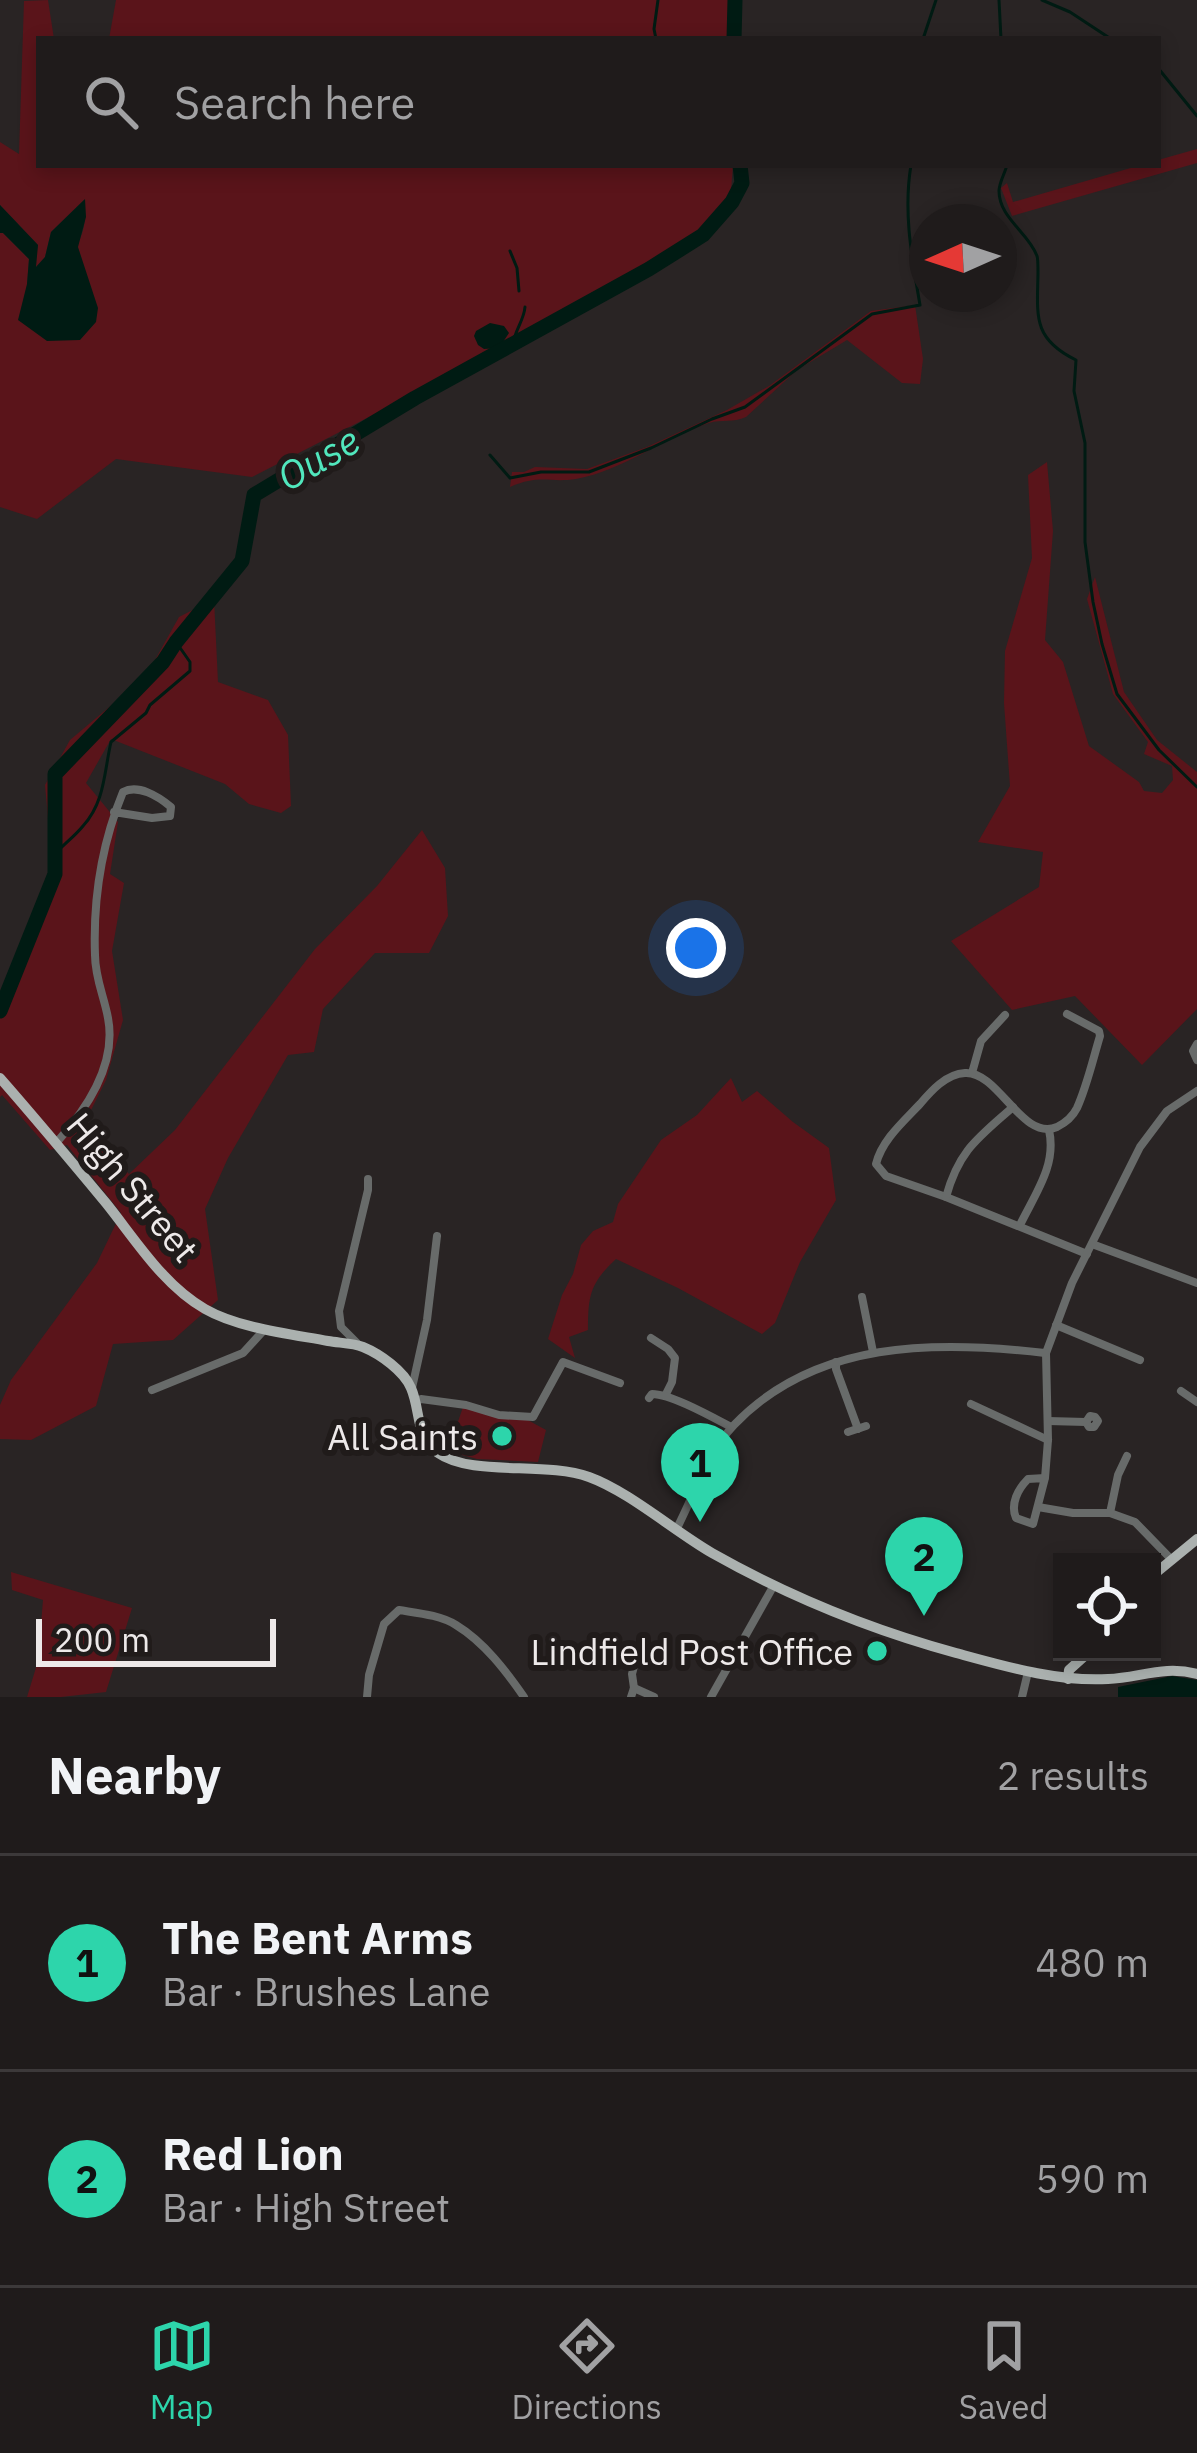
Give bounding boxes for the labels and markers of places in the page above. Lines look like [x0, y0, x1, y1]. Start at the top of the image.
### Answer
place label: All Saints [327, 1413, 478, 1460]
marker: All Saints [489, 1423, 515, 1449]
pin: 1 [661, 1423, 739, 1522]
pin: 2 [885, 1517, 963, 1616]
place label: Lindfield Post Office [530, 1628, 853, 1675]
marker: Lindfield Post Office [864, 1638, 890, 1664]

